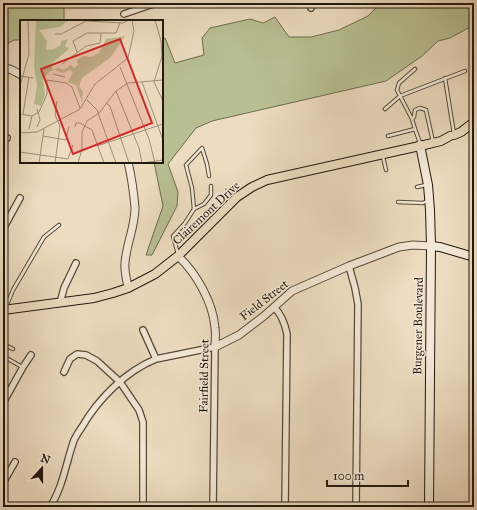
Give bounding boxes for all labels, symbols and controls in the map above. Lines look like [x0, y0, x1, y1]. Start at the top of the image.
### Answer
inset map [20, 20, 163, 163]
street label: Clairemont Drive [170, 178, 242, 248]
street label: Field Street [237, 276, 292, 323]
street label: Burgener Boulevard [410, 277, 427, 375]
street label: Fairfield Street [196, 338, 212, 413]
north arrow [22, 448, 62, 488]
text: N [39, 451, 53, 467]
scale bar [327, 462, 408, 488]
text: 100 m [333, 469, 364, 483]

